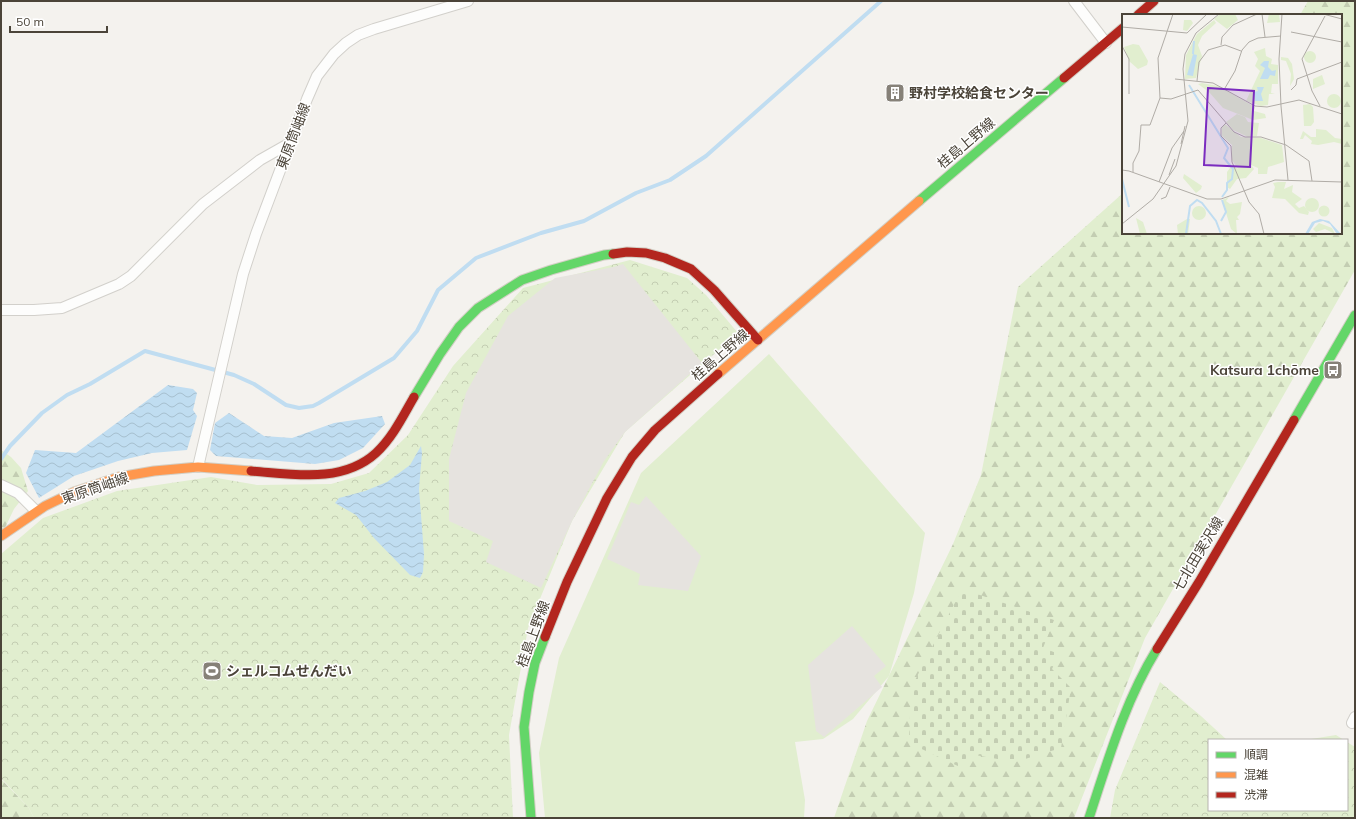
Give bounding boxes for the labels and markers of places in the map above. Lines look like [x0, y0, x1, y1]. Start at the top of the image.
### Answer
building icon: 野村学校給食センター [884, 82, 906, 104]
place label: 野村学校給食センター [909, 84, 1049, 102]
bus stop icon: Katsura 1chōme [1322, 359, 1344, 381]
place label: Katsura 1chōme [1210, 361, 1319, 379]
sports icon: シェルコムせんだい [201, 660, 223, 682]
place label: シェルコムせんだい [226, 662, 352, 680]

